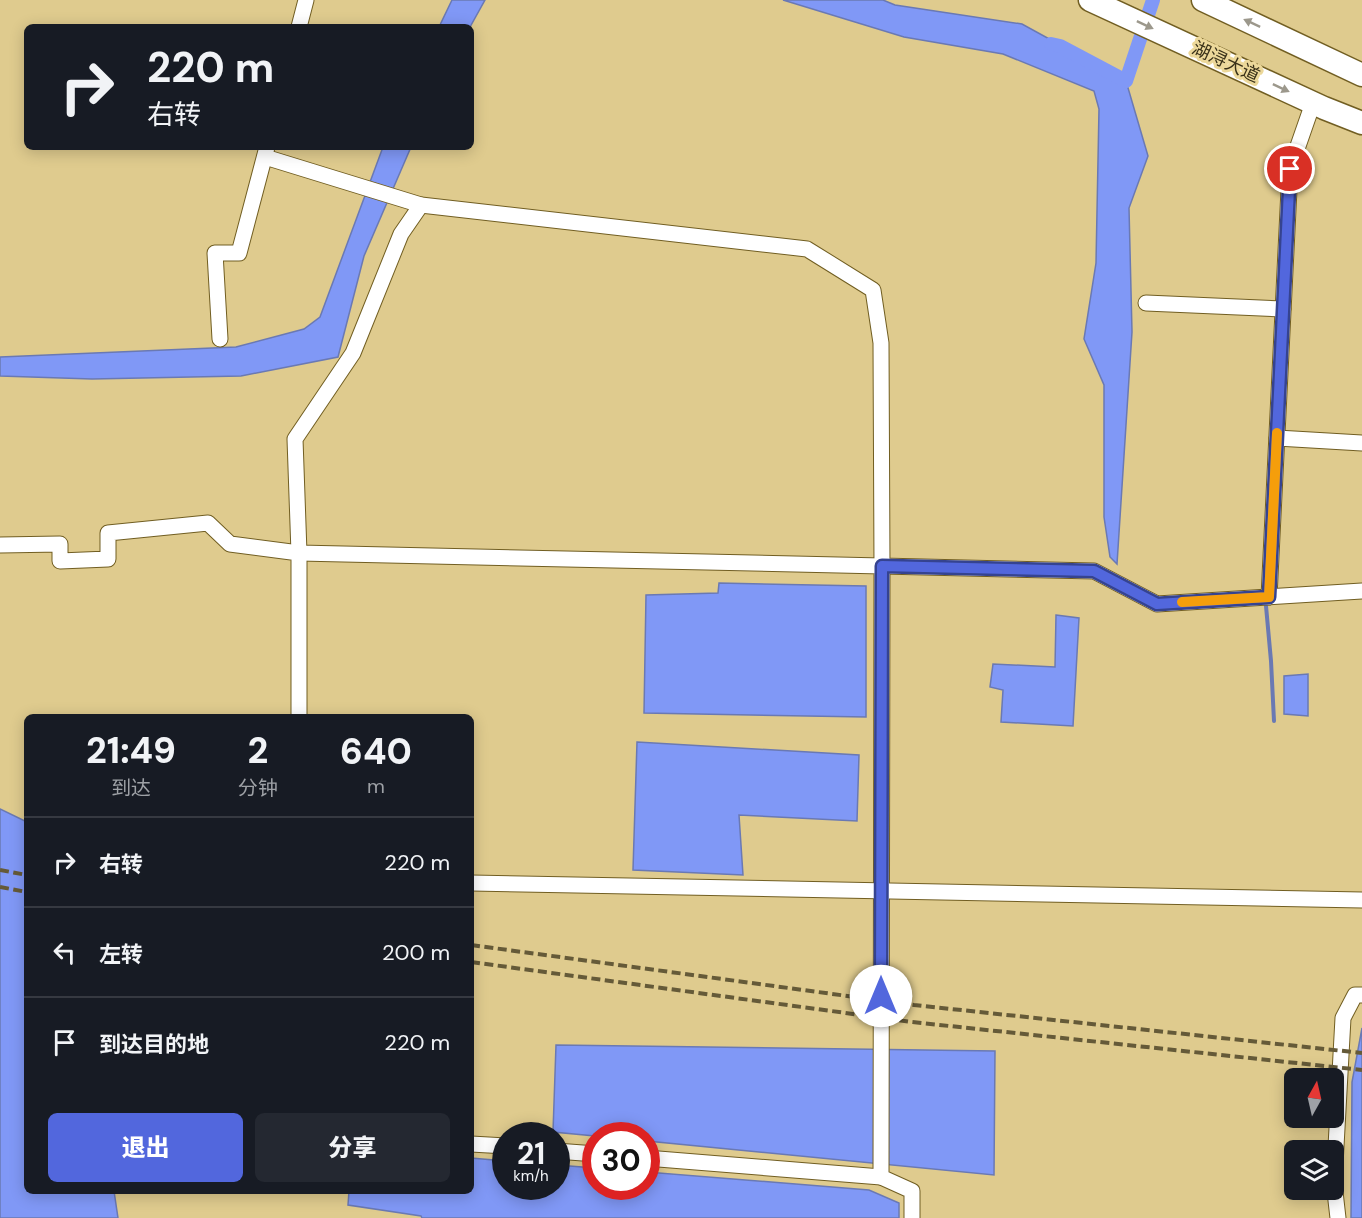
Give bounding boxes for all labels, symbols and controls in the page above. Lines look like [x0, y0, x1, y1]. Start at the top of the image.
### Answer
one-way arrow [1244, 19, 1261, 28]
one-way arrow [1136, 20, 1154, 30]
street label: 湖浔大道 [1188, 36, 1264, 88]
text: 220 m [147, 40, 274, 95]
icon: right [48, 48, 126, 126]
one-way arrow [1273, 83, 1291, 93]
text: 右转 [147, 97, 201, 132]
pin [1264, 143, 1315, 194]
icon: arrive [1273, 152, 1306, 185]
text: 21:49 [86, 727, 176, 774]
text: 2 [248, 727, 268, 774]
text: 640 [340, 728, 412, 775]
text: m [367, 773, 385, 799]
text: 到达 [111, 775, 151, 801]
text: 分钟 [238, 775, 278, 801]
icon: right [48, 846, 81, 879]
text: 220 m [384, 848, 450, 877]
text: 右转 [99, 850, 143, 879]
icon: left [48, 936, 81, 969]
text: 200 m [382, 938, 450, 967]
text: 左转 [99, 940, 143, 969]
position arrow [849, 964, 913, 1028]
icon: arrive [48, 1026, 81, 1059]
text: 220 m [384, 1028, 450, 1057]
text: 到达目的地 [99, 1030, 209, 1059]
north arrow [1284, 1068, 1344, 1128]
map controls [1284, 1068, 1344, 1200]
button: 退出 [48, 1113, 243, 1182]
button: 分享 [255, 1113, 450, 1182]
speed limit sign: 30 [582, 1122, 660, 1200]
text: 21 [517, 1134, 545, 1173]
button: layers [1284, 1140, 1344, 1200]
text: km/h [513, 1166, 549, 1186]

